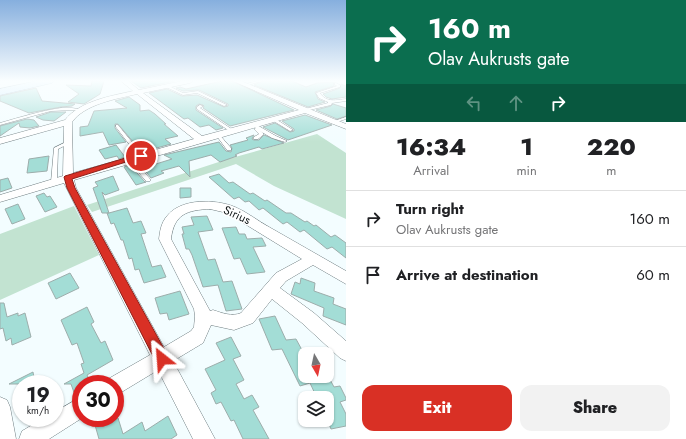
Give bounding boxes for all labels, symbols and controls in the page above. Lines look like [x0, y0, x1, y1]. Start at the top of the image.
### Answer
text: 160 m [428, 8, 511, 49]
icon: right [362, 16, 414, 68]
text: Olav Aukrusts gate [428, 46, 570, 72]
icon: left [463, 92, 485, 114]
icon: ahead [505, 92, 527, 114]
icon: right [547, 92, 569, 114]
text: 16:34 [396, 129, 466, 164]
text: 1 [520, 129, 533, 164]
text: 220 [587, 129, 636, 164]
pin [124, 139, 158, 173]
icon: arrive [130, 145, 152, 167]
text: Arrival [413, 161, 449, 180]
text: min [516, 161, 537, 180]
text: m [606, 161, 616, 180]
text: Turn right [396, 198, 464, 220]
street label: Sirius [220, 201, 254, 229]
icon: right [362, 208, 384, 230]
text: 160 m [629, 208, 670, 230]
text: Olav Aukrusts gate [396, 220, 498, 239]
icon: arrive [362, 264, 384, 286]
text: Arrive at destination [396, 264, 538, 286]
text: 60 m [636, 264, 670, 286]
position arrow [141, 338, 183, 380]
north arrow [298, 347, 334, 383]
map controls [298, 347, 334, 427]
speed limit sign: 30 [72, 375, 124, 427]
text: 19 [26, 381, 50, 410]
button: Exit [362, 385, 512, 431]
button: Share [520, 385, 670, 431]
button: layers [298, 391, 334, 427]
text: km/h [27, 403, 49, 418]

